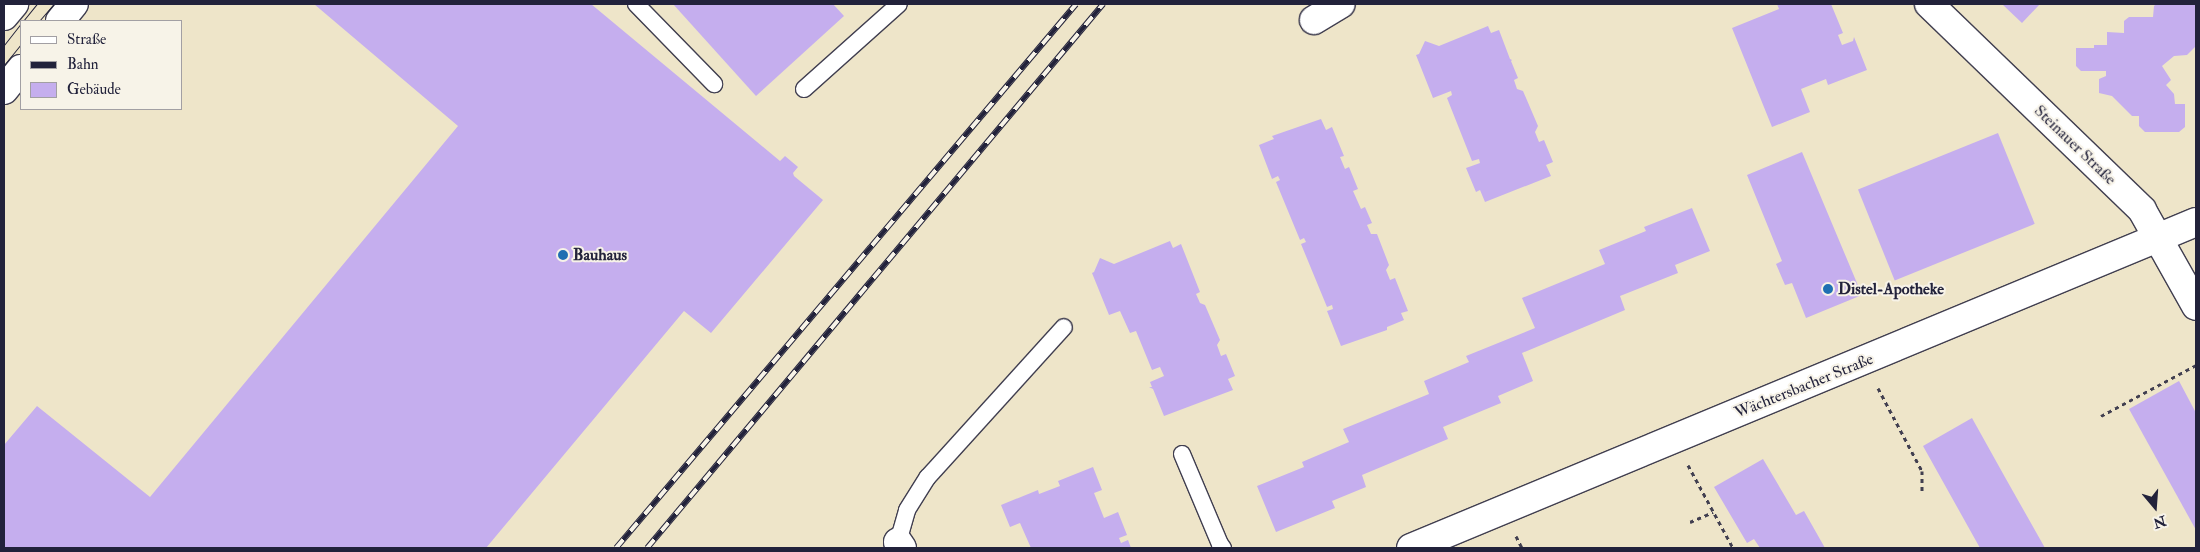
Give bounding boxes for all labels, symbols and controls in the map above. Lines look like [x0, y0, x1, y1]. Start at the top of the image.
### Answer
legend [20, 20, 182, 110]
text: Straße [67, 30, 106, 49]
text: Bahn [67, 55, 99, 74]
text: Gebäude [67, 80, 121, 99]
street label: Steinauer Straße [2030, 101, 2120, 189]
place label: Bauhaus [573, 245, 627, 265]
marker: Bauhaus [557, 249, 569, 261]
place label: Distel-Apotheke [1838, 279, 1944, 299]
marker: Distel-Apotheke [1822, 283, 1834, 295]
street label: Wächtersbacher Straße [1732, 349, 1876, 423]
north arrow [2130, 482, 2180, 532]
text: N [2151, 512, 2168, 532]

